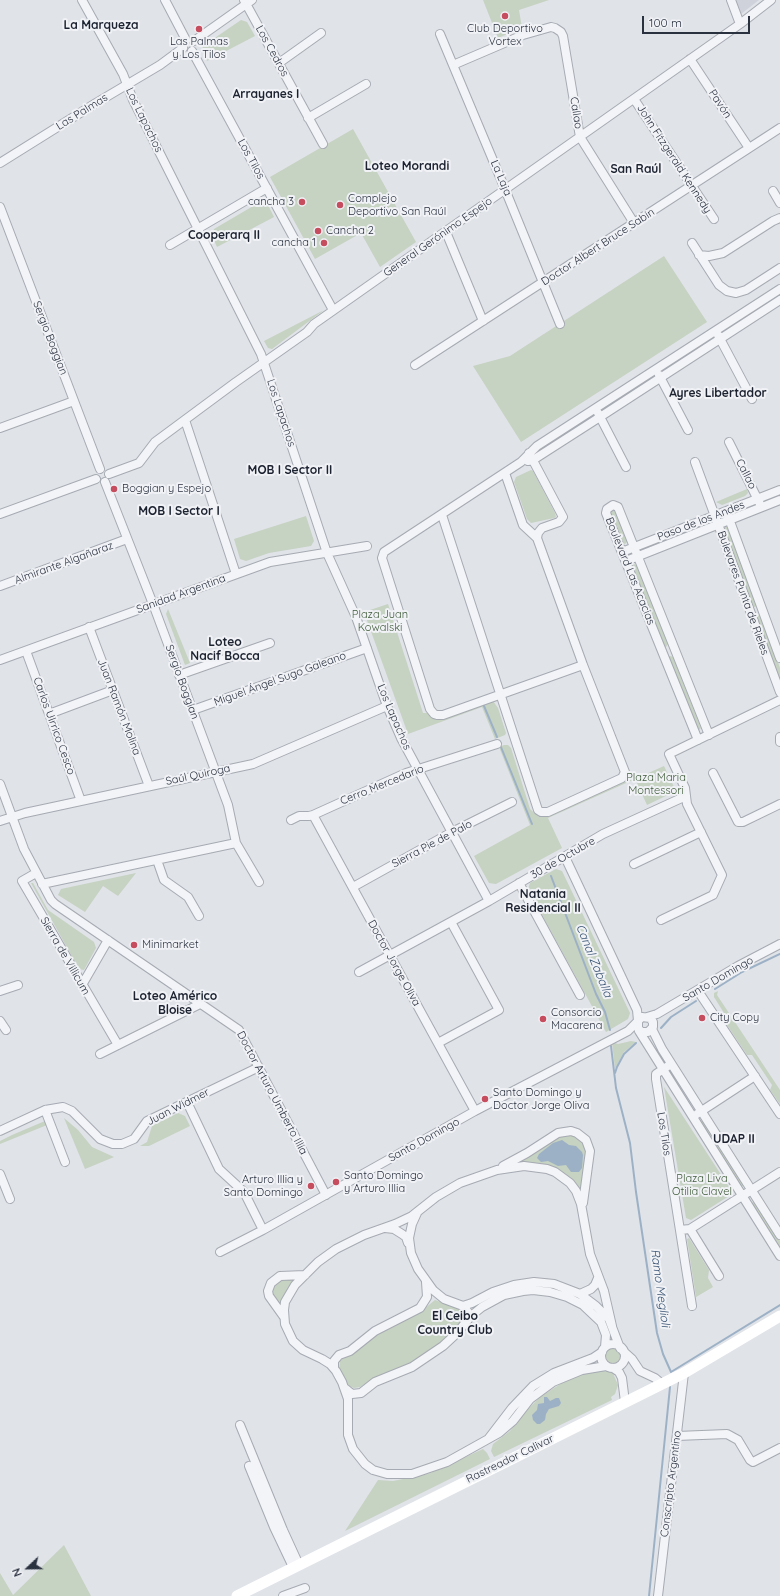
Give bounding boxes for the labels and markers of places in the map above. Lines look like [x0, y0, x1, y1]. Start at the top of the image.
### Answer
marker: Club Deportivo Vortex [500, 11, 510, 21]
place label: Club Deportivo Vortex [467, 22, 543, 48]
marker: Las Palmas y Los Tilos [194, 24, 204, 34]
place label: Las Palmas y Los Tilos [170, 35, 228, 61]
place label: Complejo Deportivo San Raúl [348, 192, 446, 218]
place label: cancha 3 [248, 195, 294, 209]
marker: cancha 3 [297, 197, 307, 207]
marker: Complejo Deportivo San Raúl [335, 200, 345, 210]
place label: Cancha 2 [326, 224, 374, 238]
marker: Cancha 2 [313, 226, 323, 236]
place label: cancha 1 [272, 236, 316, 250]
marker: cancha 1 [319, 238, 329, 248]
place label: Boggian y Espejo [122, 482, 211, 496]
marker: Boggian y Espejo [109, 484, 119, 494]
place label: Minimarket [142, 938, 199, 952]
marker: Minimarket [129, 940, 139, 950]
place label: Consorcio Macarena [551, 1006, 602, 1032]
place label: City Copy [710, 1011, 759, 1025]
marker: City Copy [697, 1013, 707, 1023]
marker: Consorcio Macarena [538, 1014, 548, 1024]
place label: Santo Domingo y Doctor Jorge Oliva [493, 1086, 590, 1112]
marker: Santo Domingo y Doctor Jorge Oliva [480, 1094, 490, 1104]
place label: Santo Domingo y Arturo Illia [344, 1169, 423, 1195]
place label: Arturo Illia y Santo Domingo [224, 1173, 303, 1199]
marker: Santo Domingo y Arturo Illia [331, 1177, 341, 1187]
marker: Arturo Illia y Santo Domingo [306, 1181, 316, 1191]

